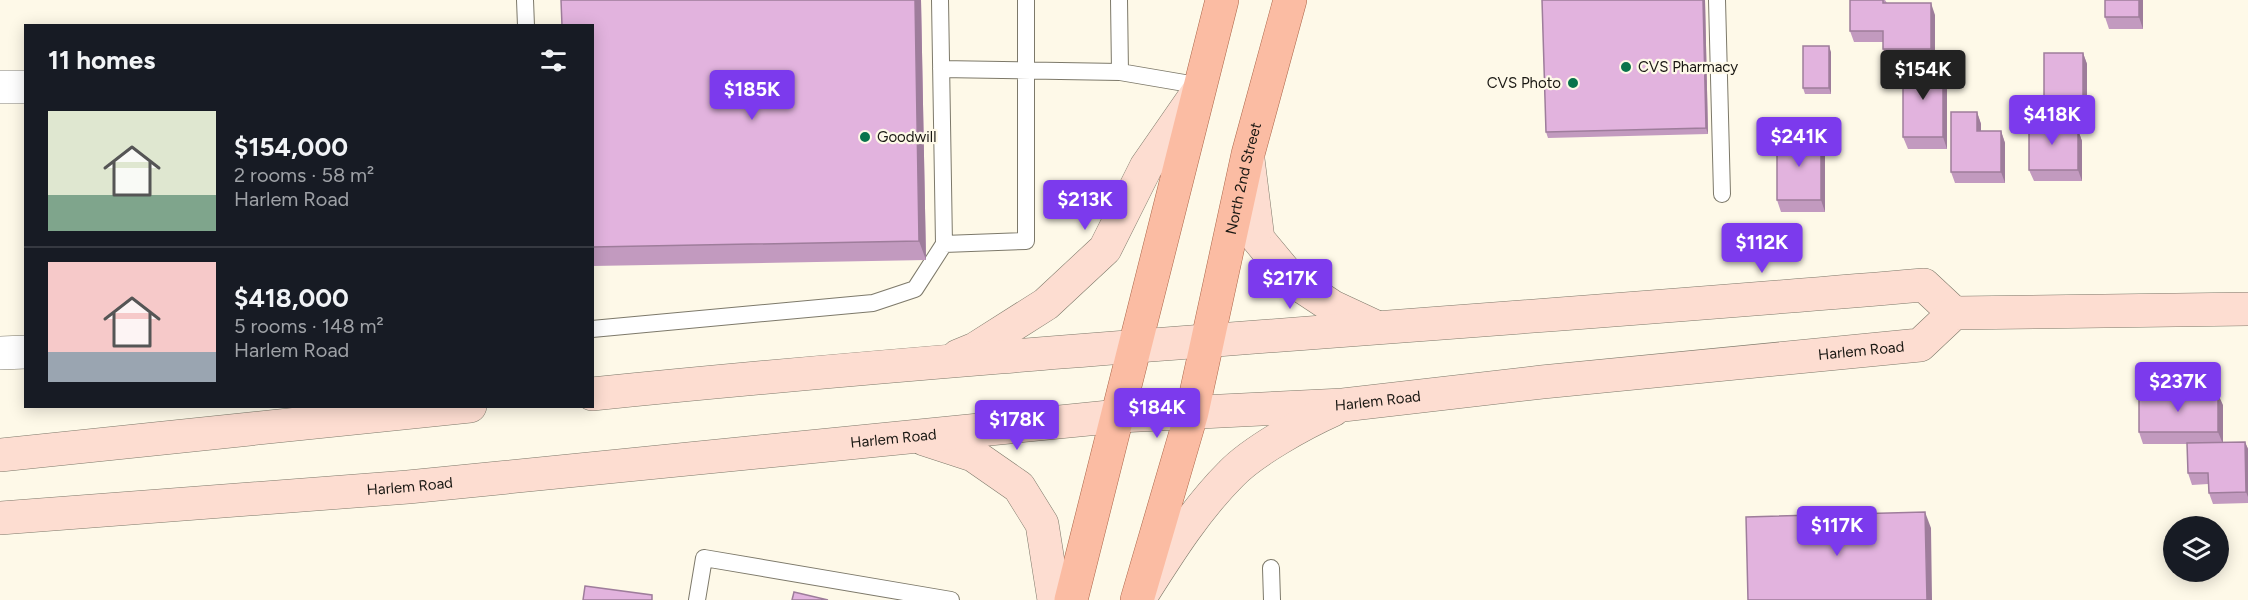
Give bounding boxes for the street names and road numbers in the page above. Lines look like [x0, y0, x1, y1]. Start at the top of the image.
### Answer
street label: North 2nd Street [1222, 120, 1265, 236]
street label: Harlem Road [1817, 338, 1905, 364]
street label: Harlem Road [1334, 387, 1422, 414]
street label: Harlem Road [849, 425, 937, 452]
street label: Harlem Road [366, 474, 454, 499]

